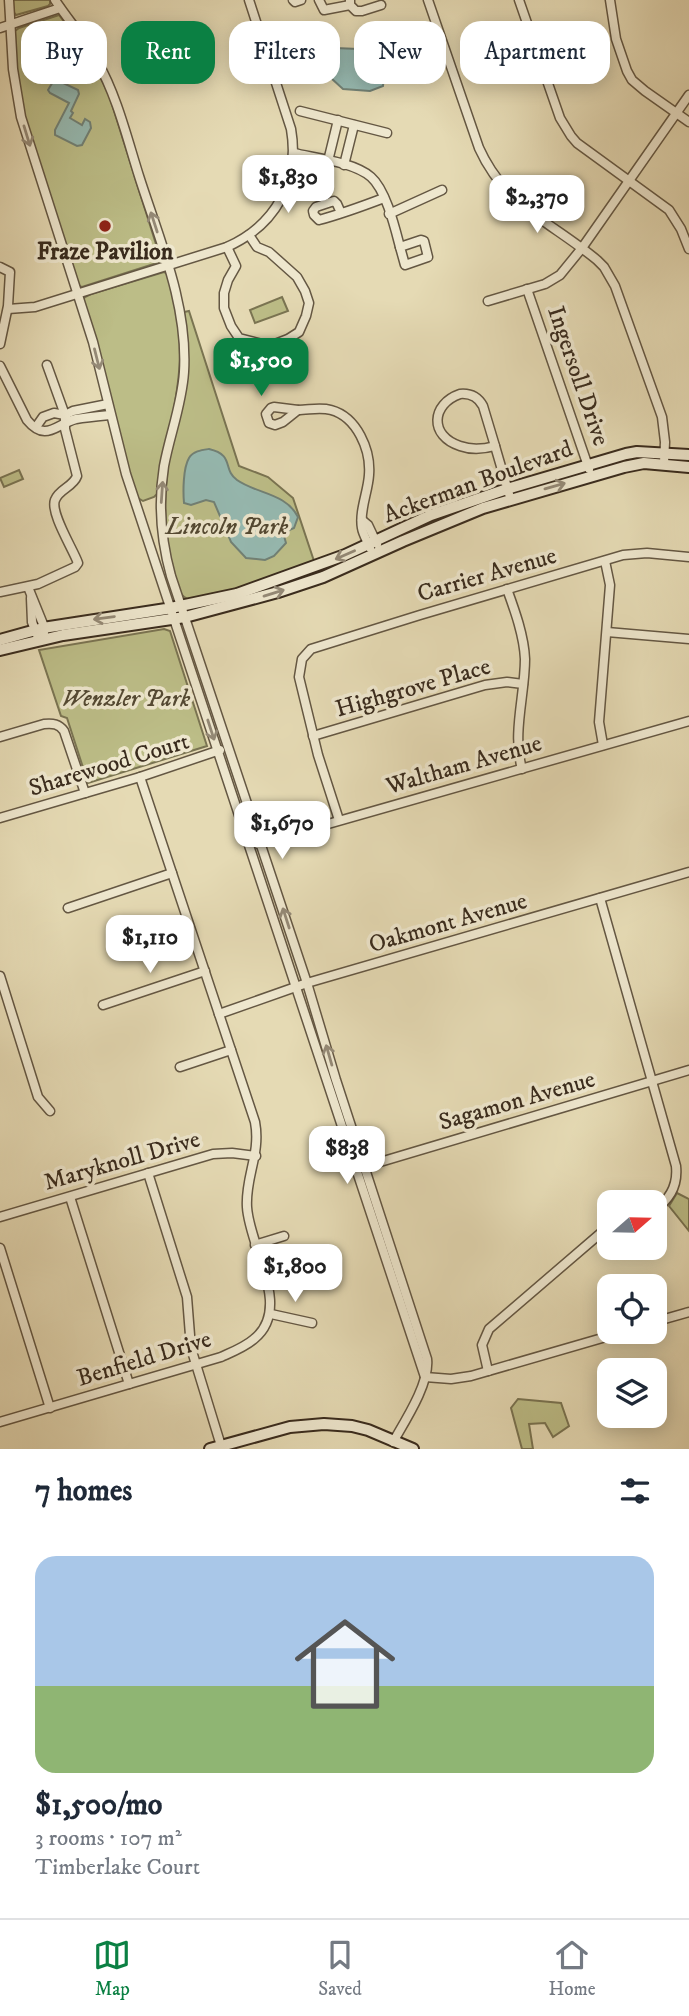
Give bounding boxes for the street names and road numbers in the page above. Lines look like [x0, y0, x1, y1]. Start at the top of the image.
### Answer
street label: Ingersoll Drive [540, 302, 616, 450]
street label: Ackerman Boulevard [379, 434, 577, 530]
street label: Carrier Avenue [414, 541, 560, 609]
street label: Highgrove Place [332, 652, 494, 724]
street label: Sharewood Court [25, 726, 193, 804]
street label: Waltham Avenue [382, 728, 545, 802]
street label: Oakmont Avenue [365, 886, 531, 960]
street label: Sagamon Avenue [435, 1064, 599, 1138]
street label: Maryknoll Drive [40, 1124, 204, 1198]
street label: Benfield Drive [73, 1324, 215, 1394]

